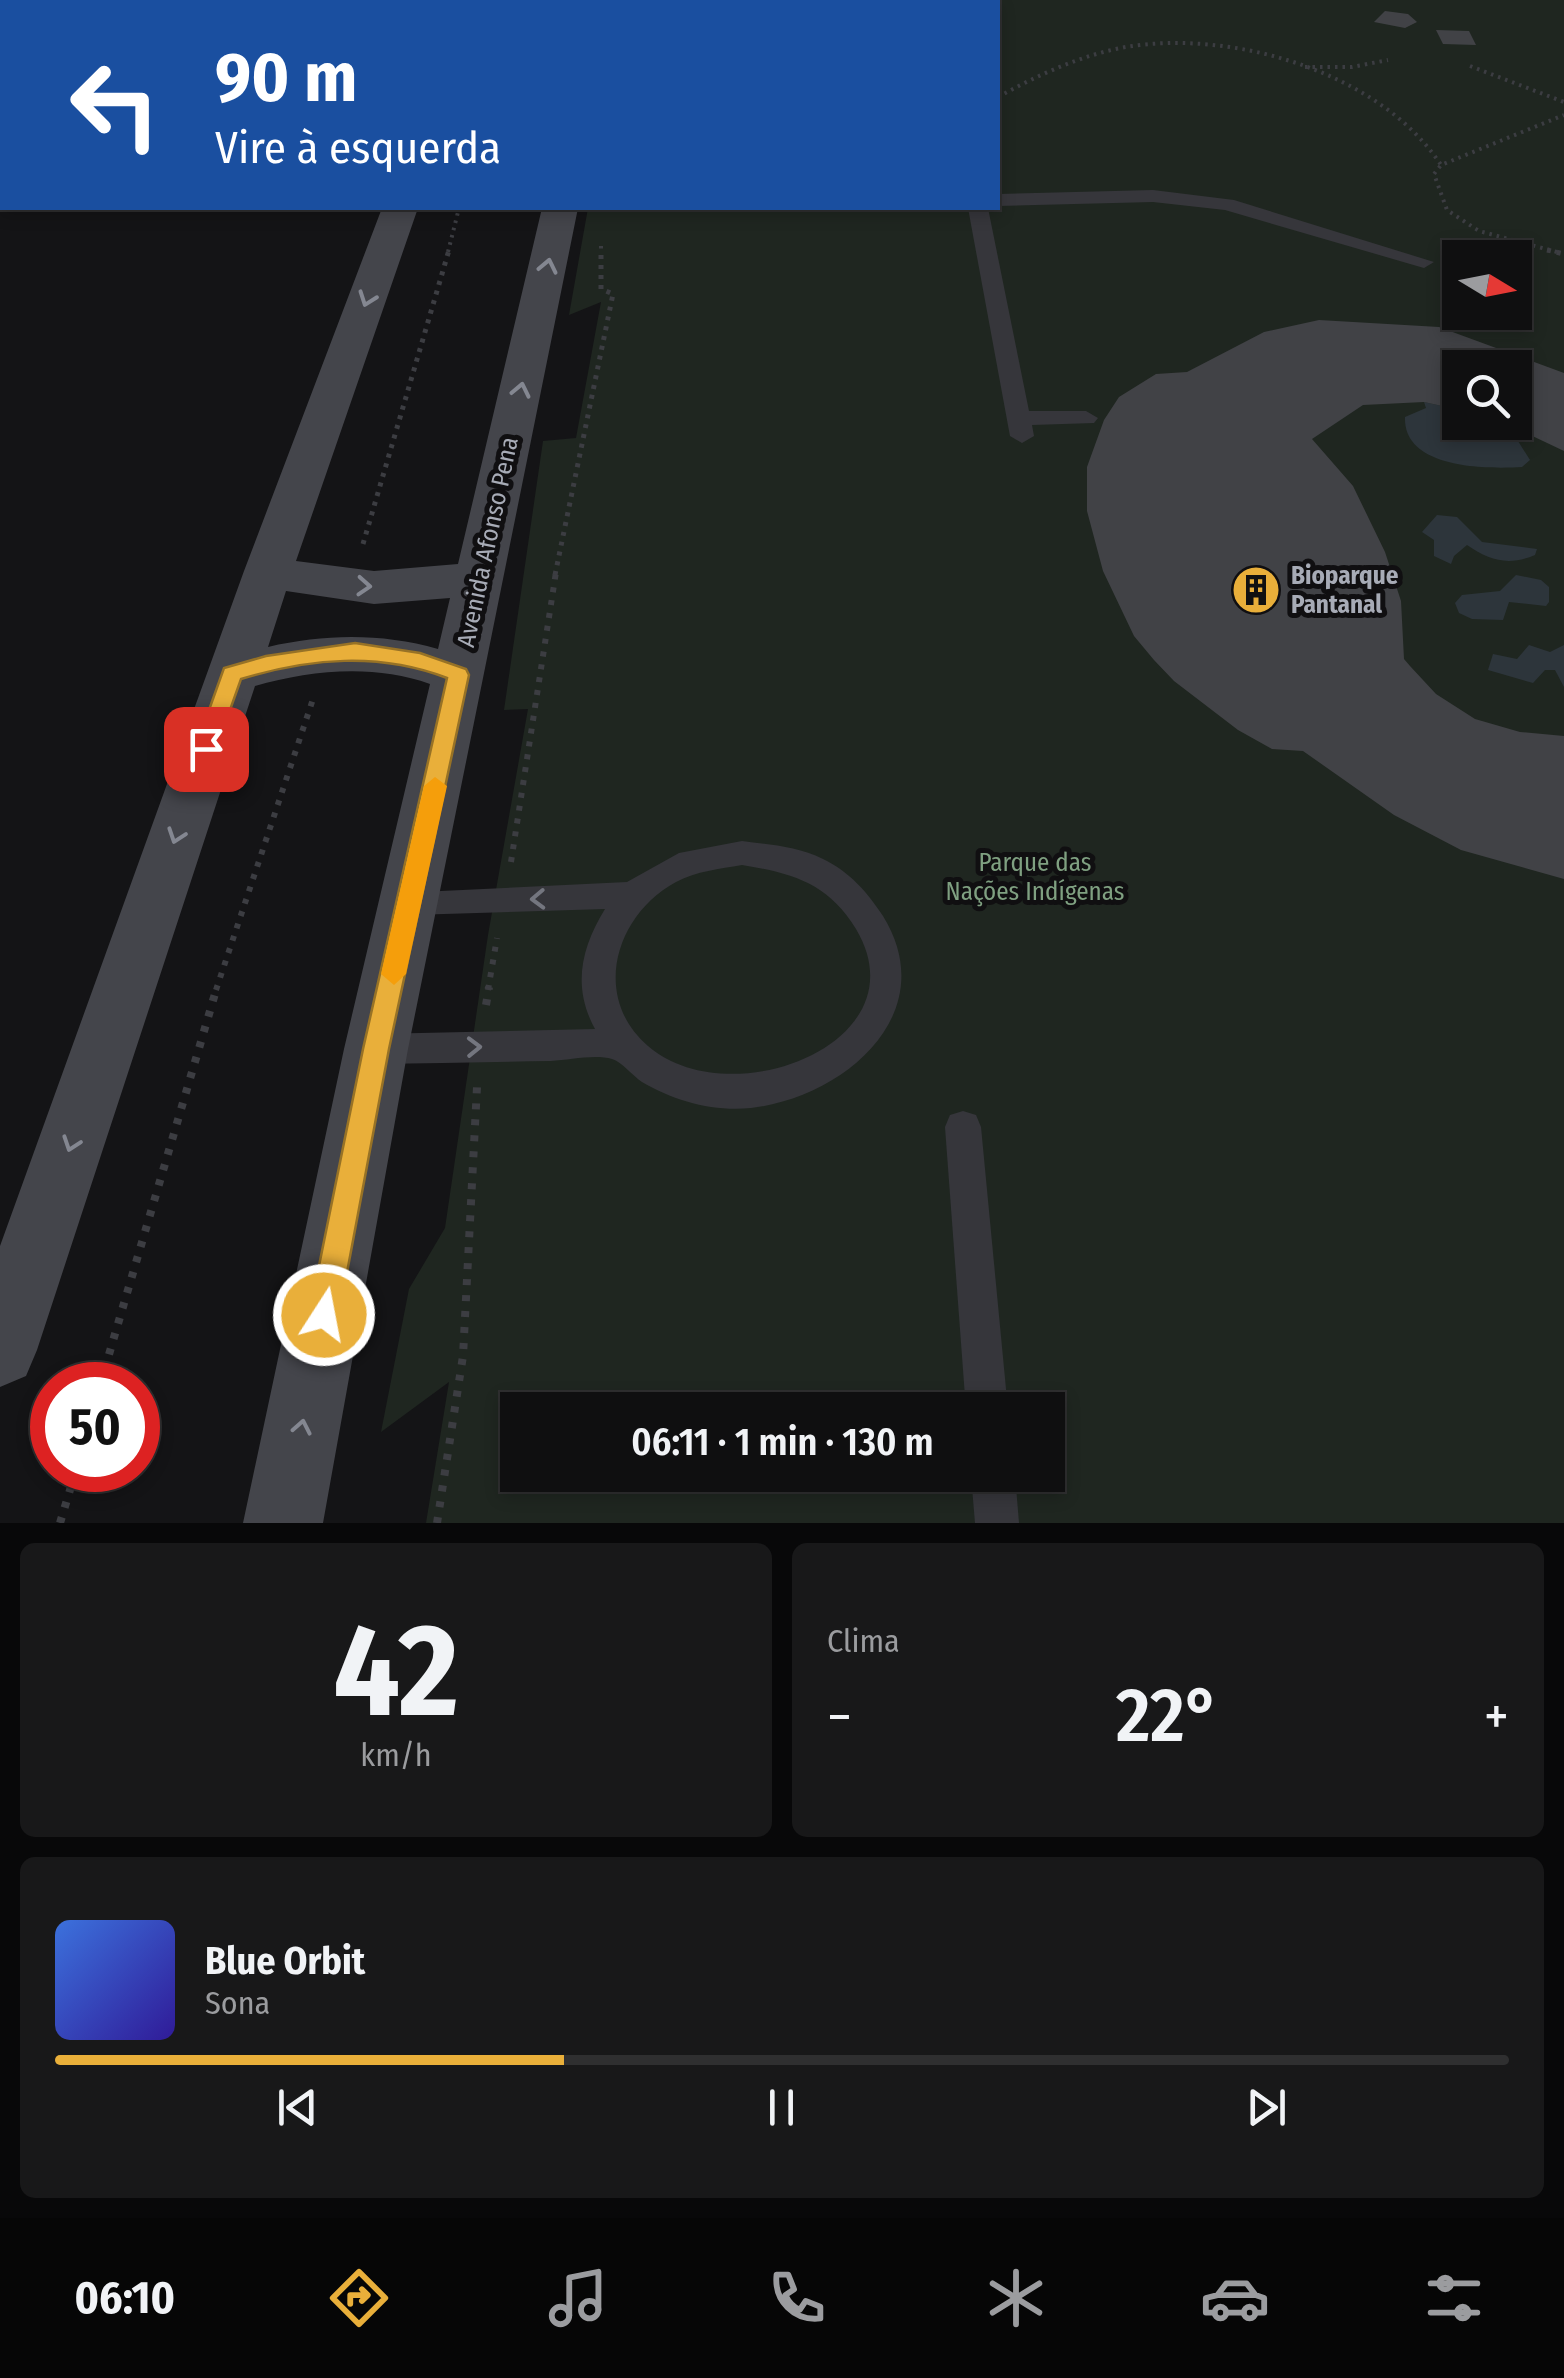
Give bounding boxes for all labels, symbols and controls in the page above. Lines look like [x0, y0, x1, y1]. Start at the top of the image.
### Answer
text: 90 m [215, 36, 357, 120]
icon: left [50, 40, 180, 170]
text: Vire à esquerda [215, 121, 501, 175]
north arrow [1442, 240, 1532, 330]
map controls [1442, 240, 1532, 440]
one-way arrow [536, 258, 557, 275]
one-way arrow [358, 290, 379, 307]
button: search [1442, 350, 1532, 440]
one-way arrow [509, 382, 530, 399]
street label: Avenida Afonso Pena [451, 434, 525, 650]
place label: Bioparque Pantanal [1291, 561, 1399, 620]
building icon: Bioparque Pantanal [1230, 564, 1282, 616]
one-way arrow [356, 575, 372, 596]
pin [164, 707, 249, 792]
icon: arrive [179, 722, 234, 777]
one-way arrow [167, 827, 188, 844]
park label: Parque das Nações Indígenas [945, 848, 1125, 907]
one-way arrow [529, 889, 545, 910]
one-way arrow [466, 1036, 482, 1058]
one-way arrow [62, 1134, 82, 1151]
position arrow [272, 1263, 376, 1367]
speed limit sign: 50 [30, 1362, 160, 1492]
one-way arrow [290, 1419, 311, 1436]
text: 06:11 · 1 min · 130 m [631, 1419, 934, 1465]
text: 42 [333, 1593, 459, 1749]
text: Clima [827, 1622, 900, 1660]
text: 22° [1116, 1671, 1220, 1761]
text: − [827, 1684, 852, 1750]
text: + [1484, 1684, 1509, 1750]
text: km/h [360, 1736, 432, 1774]
text: Blue Orbit [205, 1938, 365, 1984]
text: Sona [205, 1984, 270, 2022]
icon: previous [270, 2080, 325, 2135]
icon: pause [754, 2080, 809, 2135]
icon: next [1239, 2080, 1294, 2135]
icon: directions [324, 2263, 394, 2333]
icon: music [543, 2263, 613, 2333]
icon: phone [762, 2263, 832, 2333]
icon: climate [981, 2263, 1051, 2333]
icon: car [1200, 2263, 1270, 2333]
icon: filters [1419, 2263, 1489, 2333]
text: 06:10 [75, 2271, 175, 2325]

